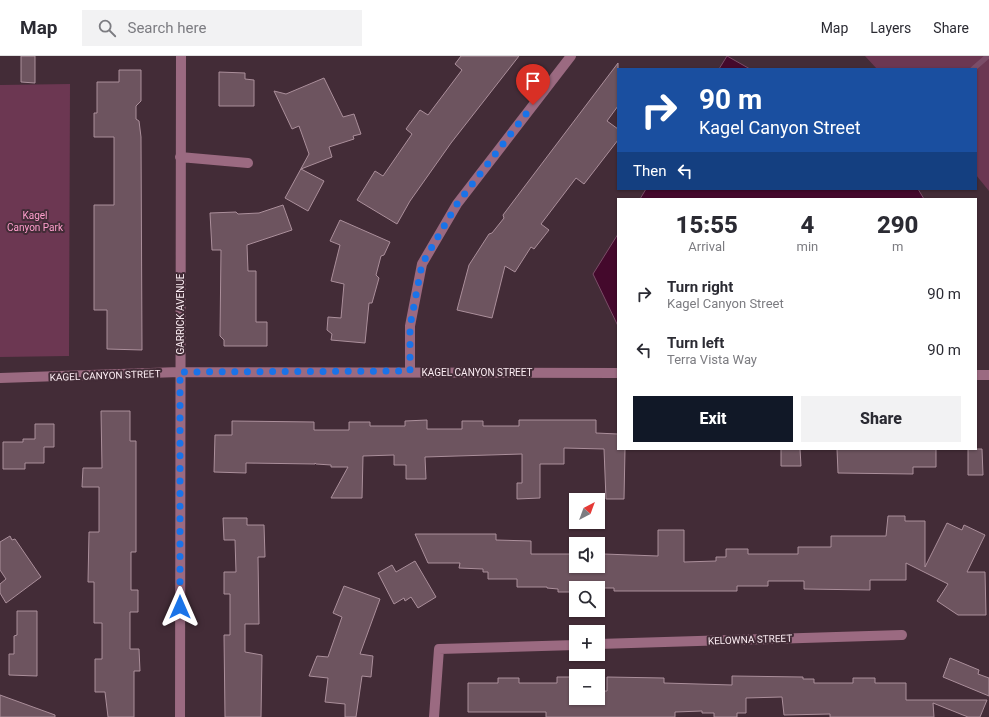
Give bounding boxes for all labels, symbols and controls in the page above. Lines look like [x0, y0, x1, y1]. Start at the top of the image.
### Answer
search box [82, 10, 362, 46]
text: Map [20, 16, 58, 39]
icon: search [96, 17, 118, 39]
text: Search here [128, 19, 206, 37]
text: Map [821, 20, 848, 36]
text: Layers [870, 20, 911, 36]
text: Share [933, 20, 969, 36]
pin [516, 64, 550, 105]
icon: arrive [522, 70, 544, 92]
text: 90 m [699, 83, 762, 116]
icon: right [633, 84, 685, 136]
text: Kagel Canyon Street [699, 117, 861, 138]
icon: left [674, 160, 696, 182]
text: Then [633, 162, 666, 180]
park label: Kagel Canyon Park [7, 210, 64, 233]
text: 15:55 [676, 211, 738, 239]
text: 4 [800, 211, 814, 239]
text: 290 [877, 211, 918, 239]
text: Arrival [688, 239, 725, 254]
text: min [797, 239, 818, 254]
text: m [892, 239, 903, 254]
street label: GARRICK AVENUE [175, 273, 186, 355]
text: Turn right [667, 278, 733, 296]
icon: right [633, 283, 655, 305]
text: 90 m [927, 285, 961, 303]
text: Kagel Canyon Street [667, 296, 784, 311]
text: Turn left [667, 334, 724, 352]
icon: left [633, 339, 655, 361]
text: 90 m [927, 341, 961, 359]
text: Terra Vista Way [667, 352, 757, 367]
street label: KAGEL CANYON STREET [422, 367, 533, 378]
street label: KAGEL CANYON STREET [49, 368, 161, 383]
button: Exit [633, 396, 793, 442]
button: Share [801, 396, 961, 442]
north arrow [569, 493, 605, 529]
map controls [569, 493, 605, 705]
button: sound [569, 537, 605, 573]
button: search [569, 581, 605, 617]
position arrow [159, 586, 201, 628]
button: + [569, 625, 605, 661]
street label: KELOWNA STREET [708, 633, 792, 646]
button: − [569, 669, 605, 705]

